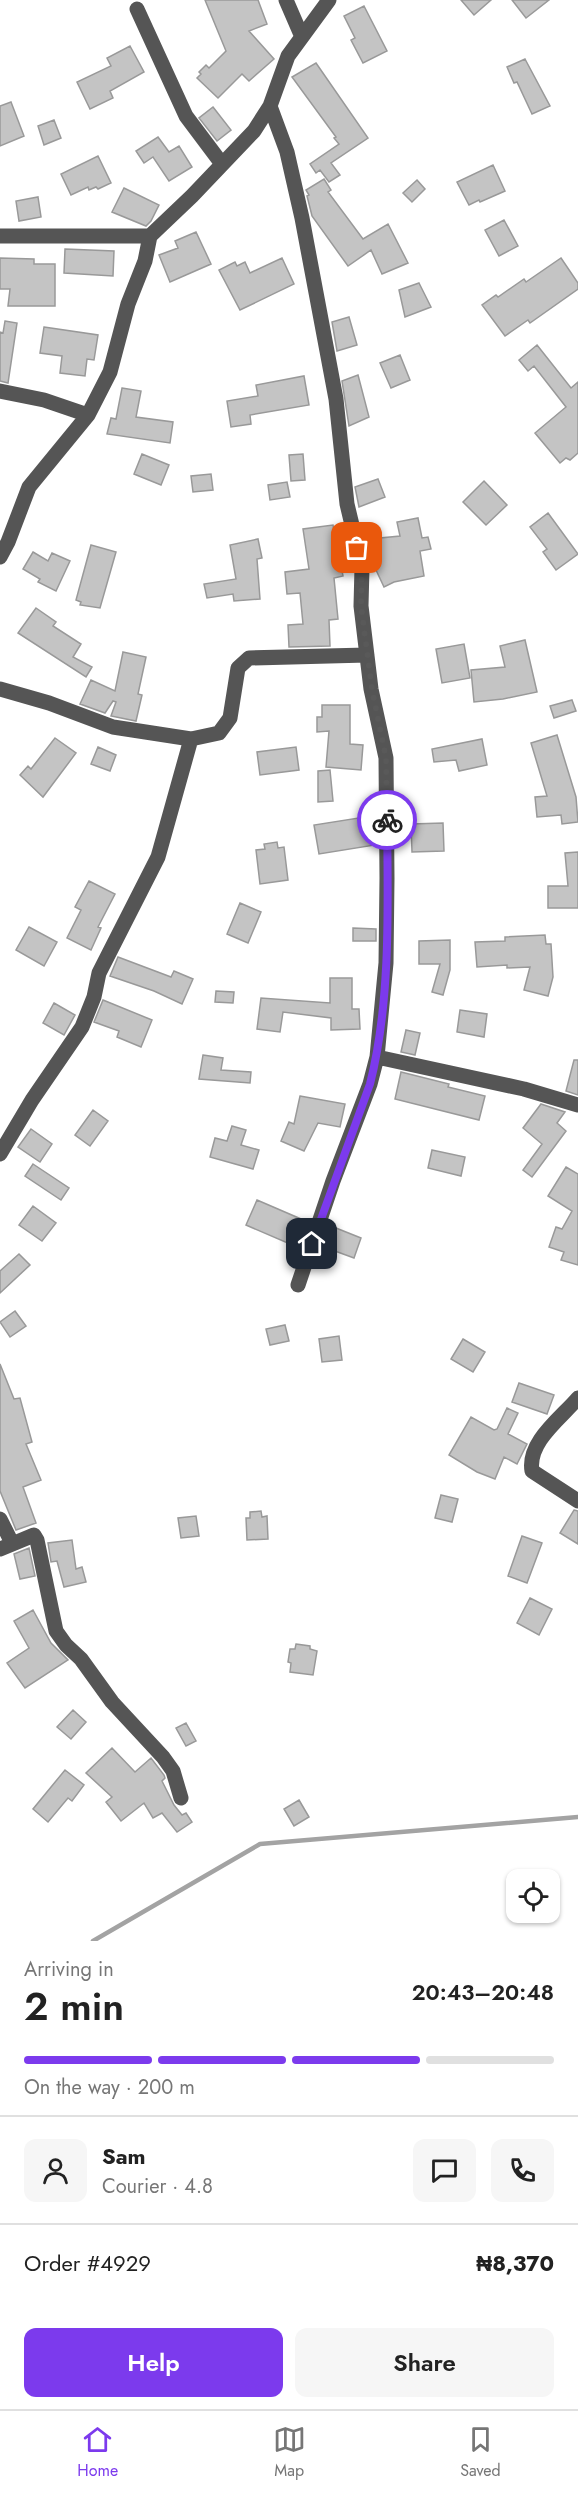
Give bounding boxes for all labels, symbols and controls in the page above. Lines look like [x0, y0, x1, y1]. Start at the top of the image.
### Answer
pin [331, 522, 382, 573]
icon: bag [340, 531, 373, 564]
courier [357, 790, 417, 850]
icon: bike [371, 804, 404, 837]
pin [286, 1218, 337, 1269]
icon: home [295, 1227, 328, 1260]
map controls [506, 1869, 560, 1923]
button: locate [506, 1869, 560, 1923]
text: Arriving in [24, 1955, 114, 1984]
text: 20:43–20:48 [412, 1976, 554, 2008]
text: 2 min [24, 1978, 124, 2035]
text: On the way · 200 m [24, 2073, 195, 2102]
button: person [24, 2139, 87, 2202]
button: chat [413, 2139, 476, 2202]
button: phone [491, 2139, 554, 2202]
text: Sam [102, 2140, 146, 2172]
text: Courier · 4.8 [102, 2172, 213, 2201]
text: Order #4929 [24, 2247, 151, 2279]
text: ₦8,370 [476, 2247, 554, 2279]
button: Help [24, 2328, 283, 2397]
button: Share [295, 2328, 554, 2397]
tab: Home [77, 2423, 118, 2482]
tab: Map [273, 2423, 306, 2482]
tab: Saved [460, 2423, 501, 2482]

